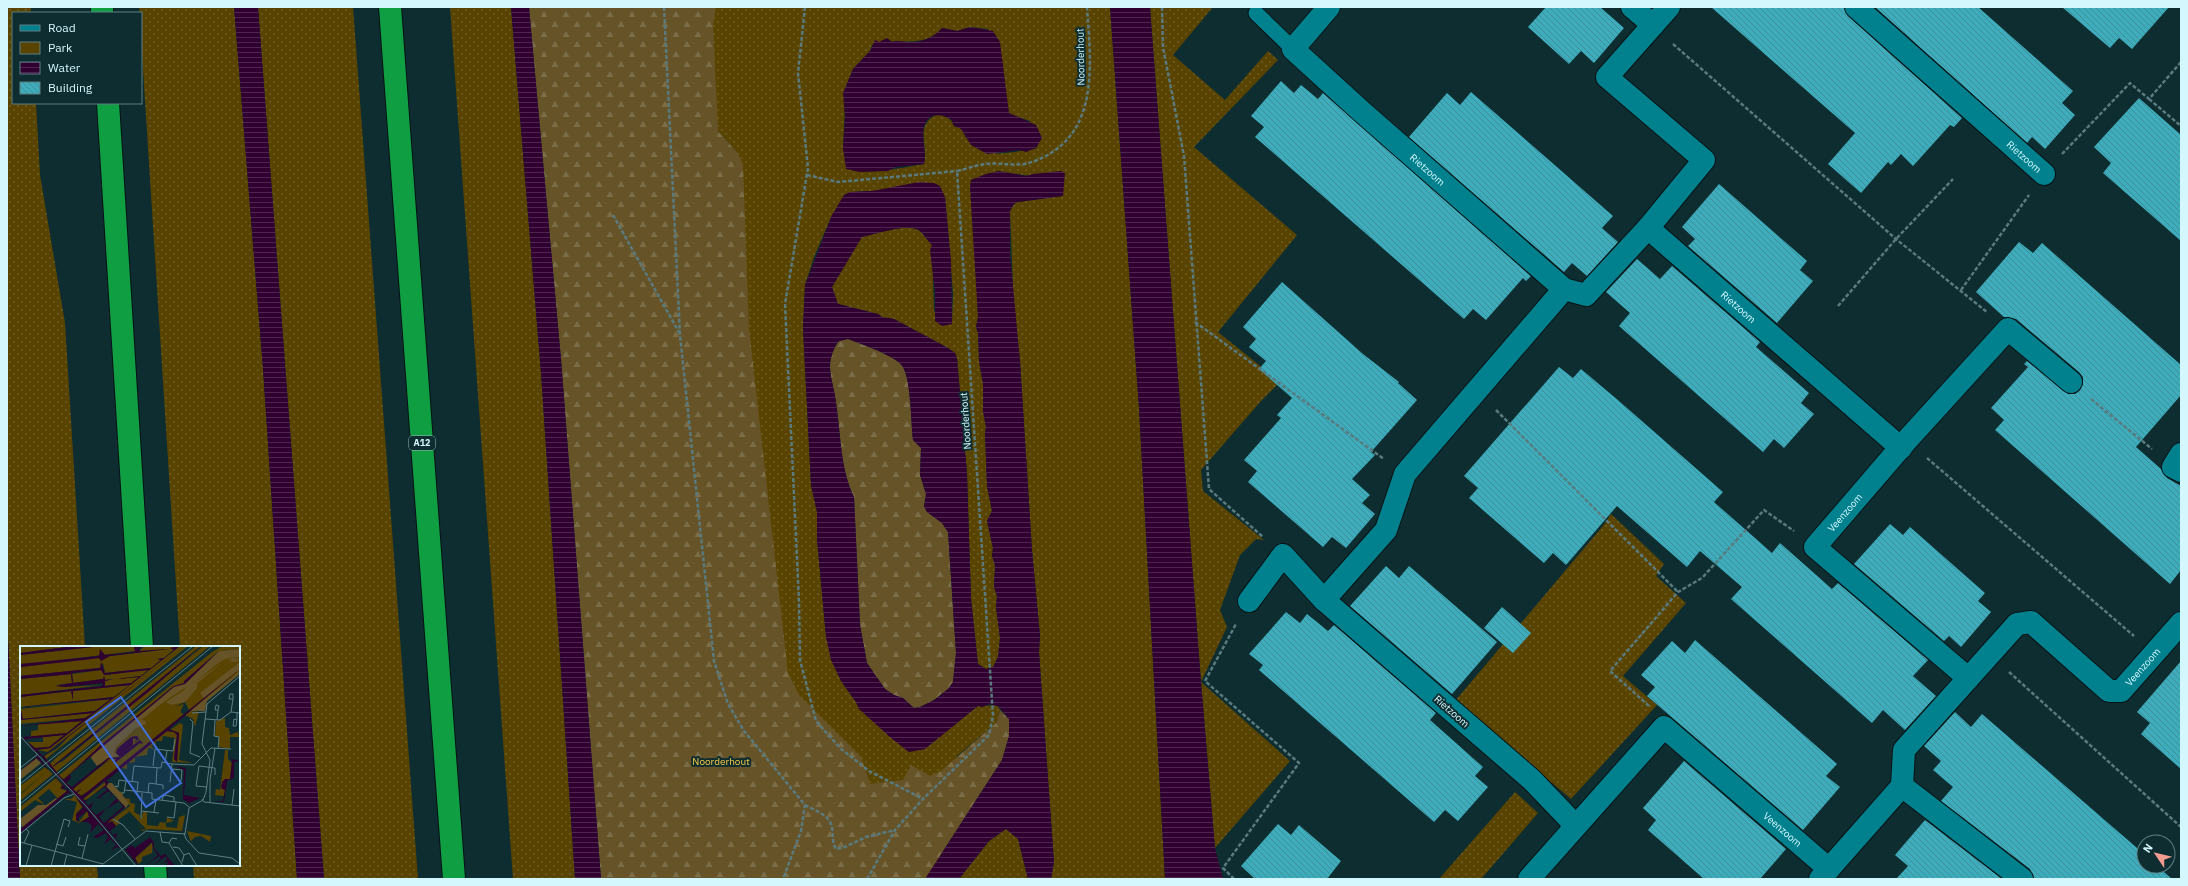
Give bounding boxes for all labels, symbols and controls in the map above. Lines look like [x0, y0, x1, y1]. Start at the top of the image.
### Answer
legend [12, 12, 142, 104]
text: Road [48, 20, 76, 35]
street label: Noorderhout [1073, 28, 1087, 86]
text: Park [48, 40, 73, 55]
text: Water [48, 60, 81, 75]
text: Building [48, 80, 93, 95]
street label: Rietzoom [2004, 138, 2044, 176]
street label: Rietzoom [1407, 151, 1448, 189]
street label: Rietzoom [1718, 288, 1758, 326]
street label: Noorderhout [957, 391, 974, 450]
road number: A12 [409, 436, 435, 450]
street label: Veenzoom [1825, 491, 1865, 535]
street label: Veenzoom [2122, 645, 2163, 689]
inset map [20, 646, 240, 866]
street label: Rietzoom [1431, 693, 1472, 730]
park label: Noorderhout [692, 755, 750, 768]
street label: Veenzoom [1760, 809, 1804, 850]
north arrow [2136, 834, 2176, 874]
text: N [2140, 841, 2156, 856]

